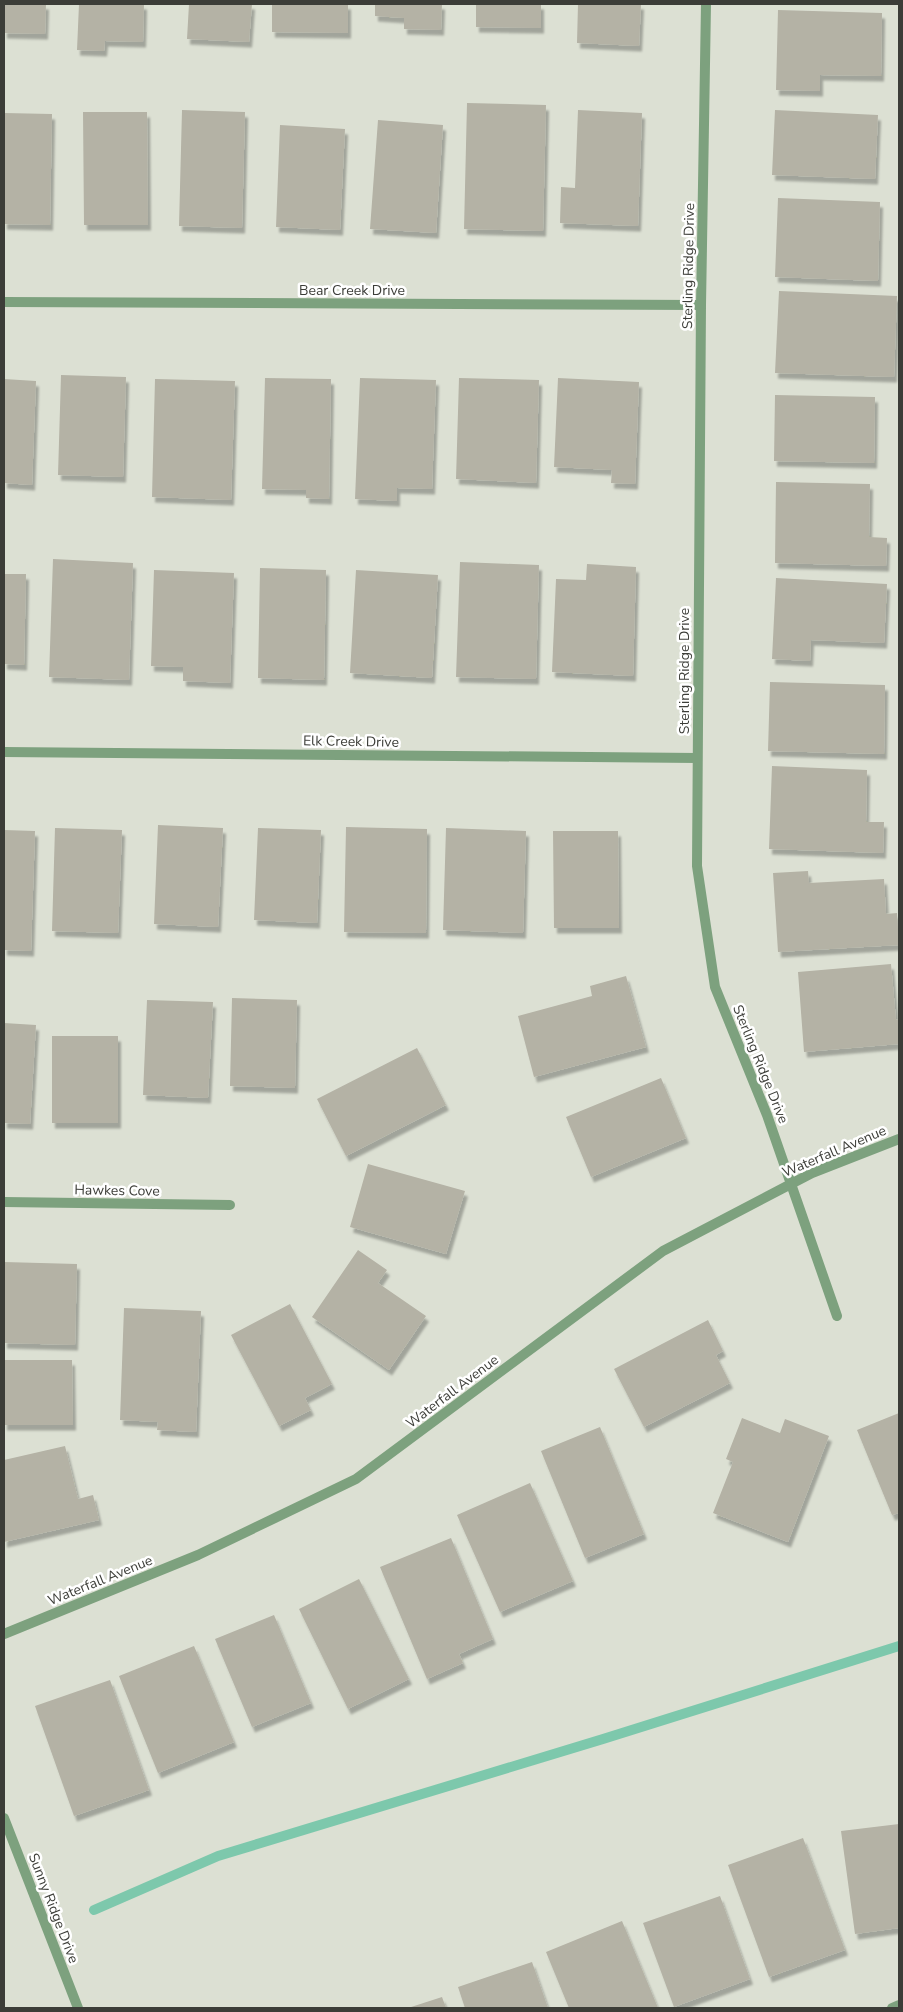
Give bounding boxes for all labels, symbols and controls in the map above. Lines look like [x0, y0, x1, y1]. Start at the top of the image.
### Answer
street label: Sterling Ridge Drive [678, 203, 699, 329]
street label: Bear Creek Drive [299, 281, 405, 300]
street label: Sterling Ridge Drive [675, 608, 694, 734]
street label: Elk Creek Drive [303, 731, 399, 752]
street label: Sterling Ridge Drive [728, 1002, 793, 1126]
street label: Waterfall Avenue [779, 1121, 889, 1182]
street label: Hawkes Cove [74, 1180, 160, 1201]
street label: Waterfall Avenue [402, 1350, 502, 1432]
street label: Waterfall Avenue [45, 1551, 155, 1610]
street label: Sunny Ridge Drive [24, 1850, 83, 1966]

